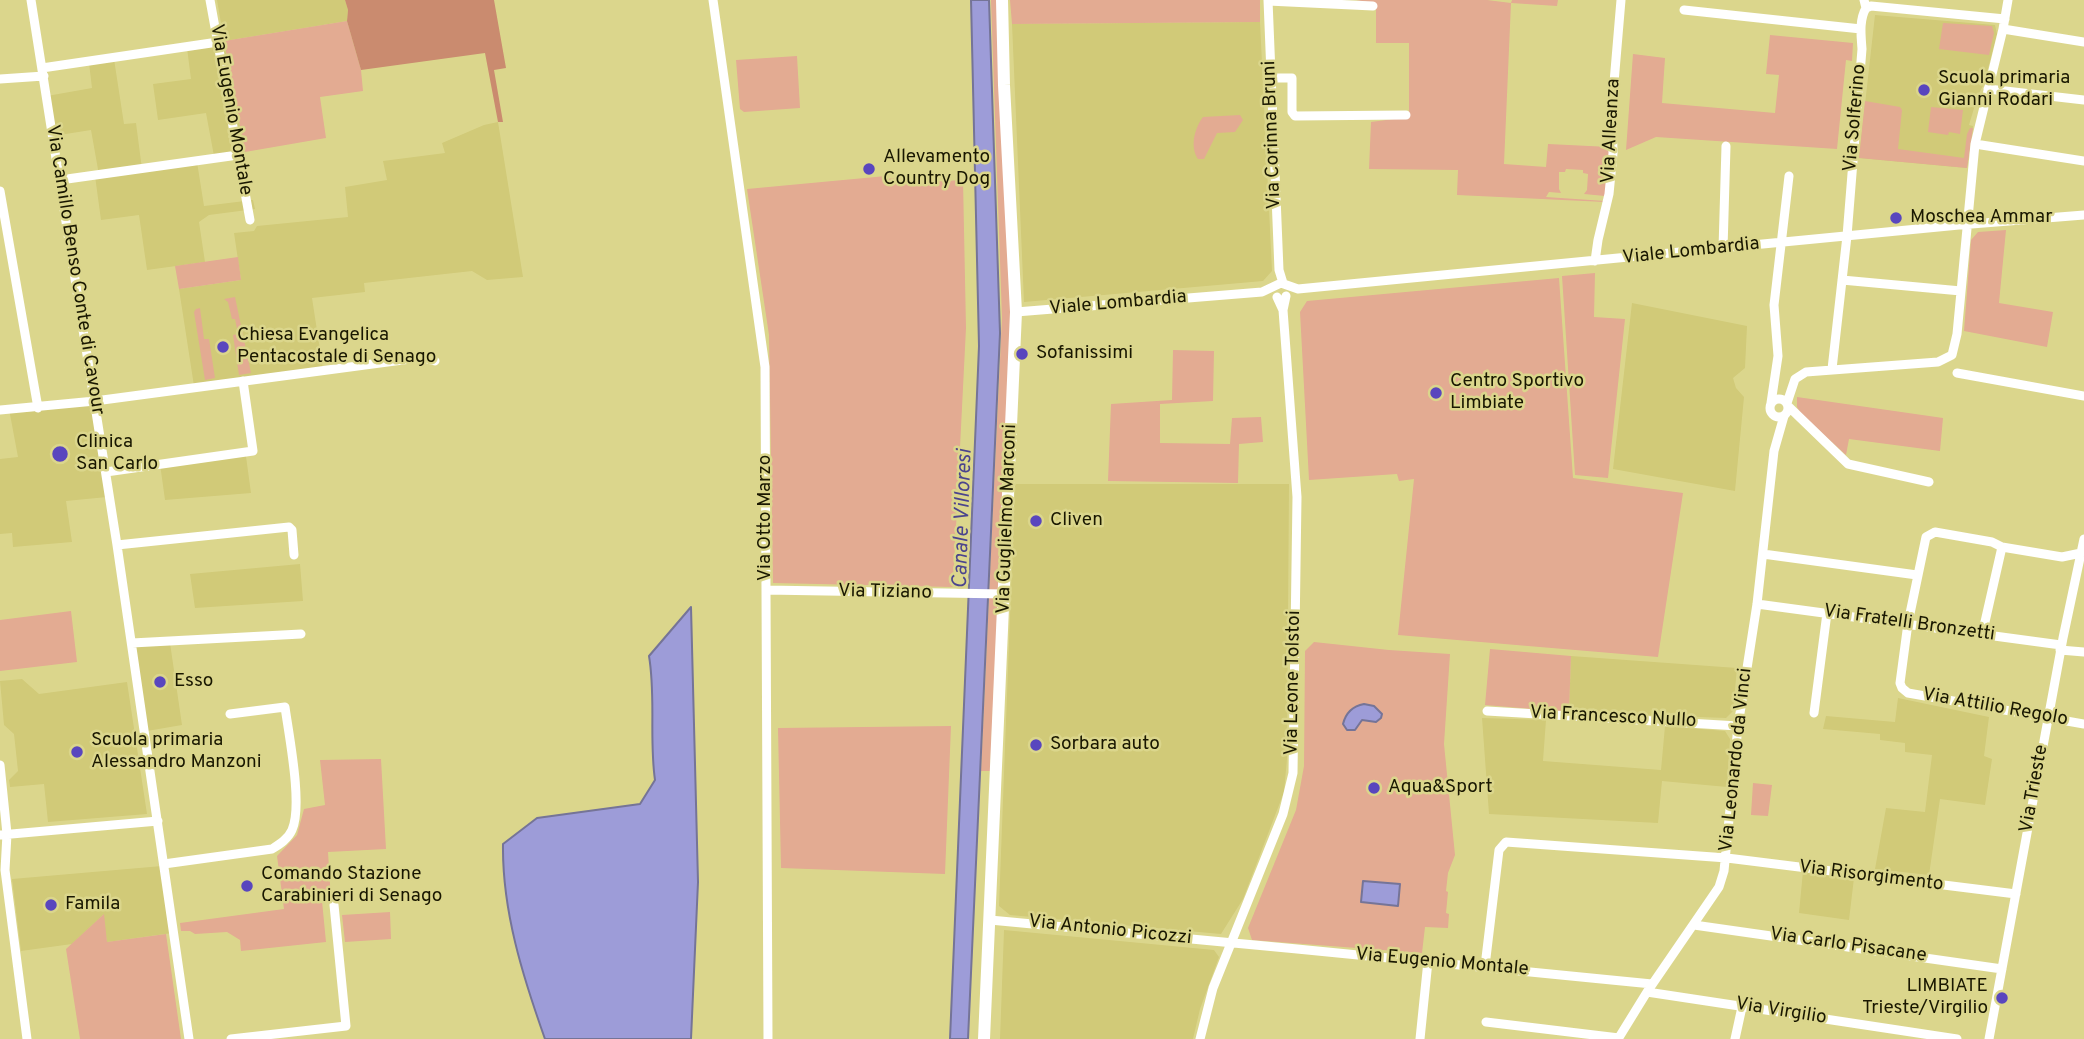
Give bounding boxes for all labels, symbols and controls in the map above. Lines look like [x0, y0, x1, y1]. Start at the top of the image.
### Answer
street label: Via Eugenio Montale [204, 23, 256, 197]
street label: Via Corinna Bruni [1259, 60, 1287, 210]
street label: Via Solferino [1840, 63, 1872, 173]
place label: Scuola primaria Gianni Rodari [1938, 68, 2070, 112]
street label: Via Alleanza [1598, 78, 1626, 184]
marker: Scuola primaria Gianni Rodari [1916, 82, 1932, 98]
street label: Via Camillo Benso Conte di Cavour [40, 123, 108, 417]
place label: Allevamento Country Dog [883, 147, 990, 191]
marker: Allevamento Country Dog [861, 161, 877, 177]
place label: Moschea Ammar [1910, 207, 2053, 229]
marker: Moschea Ammar [1888, 210, 1904, 226]
street label: Viale Lombardia [1621, 233, 1761, 271]
street label: Viale Lombardia [1048, 287, 1188, 321]
place label: Chiesa Evangelica Pentacostale di Senago [237, 325, 436, 369]
marker: Chiesa Evangelica Pentacostale di Senago [215, 339, 231, 355]
place label: Sofanissimi [1036, 343, 1133, 365]
marker: Sofanissimi [1014, 346, 1030, 362]
place label: Centro Sportivo Limbiate [1450, 371, 1584, 415]
marker: Centro Sportivo Limbiate [1428, 385, 1444, 401]
street label: Via Guglielmo Marconi [993, 424, 1023, 614]
place label: Clinica San Carlo [76, 432, 158, 476]
marker: Clinica San Carlo [50, 444, 70, 464]
water label: Canale Villoresi [949, 449, 979, 589]
street label: Via Otto Marzo [755, 455, 777, 581]
place label: Cliven [1050, 510, 1103, 532]
marker: Cliven [1028, 513, 1044, 529]
street label: Via Tiziano [838, 581, 932, 605]
street label: Via Fratelli Bronzetti [1822, 601, 1996, 647]
street label: Via Leone Tolstoi [1281, 610, 1307, 756]
street label: Via Leonardo da Vinci [1716, 667, 1758, 853]
place label: Esso [174, 671, 213, 693]
marker: Esso [152, 674, 168, 690]
street label: Via Attilio Regolo [1921, 684, 2069, 732]
street label: Via Francesco Nullo [1529, 702, 1697, 734]
place label: Scuola primaria Alessandro Manzoni [91, 730, 262, 774]
place label: Sorbara auto [1050, 734, 1160, 756]
marker: Sorbara auto [1028, 737, 1044, 753]
street label: Via Trieste [2016, 743, 2054, 835]
marker: Scuola primaria Alessandro Manzoni [69, 744, 85, 760]
place label: Aqua&Sport [1388, 777, 1493, 799]
marker: Aqua&Sport [1366, 780, 1382, 796]
street label: Via Risorgimento [1797, 857, 1945, 897]
place label: Comando Stazione Carabinieri di Senago [261, 864, 442, 908]
marker: Comando Stazione Carabinieri di Senago [239, 878, 255, 894]
place label: Famila [65, 894, 120, 916]
marker: Famila [43, 897, 59, 913]
street label: Via Antonio Picozzi [1027, 911, 1193, 951]
street label: Via Carlo Pisacane [1768, 924, 1928, 968]
street label: Via Eugenio Montale [1354, 944, 1530, 982]
place label: LIMBIATE Trieste/Virgilio [1862, 976, 1988, 1020]
marker: LIMBIATE Trieste/Virgilio [1994, 990, 2010, 1006]
street label: Via Virgilio [1734, 994, 1828, 1030]

